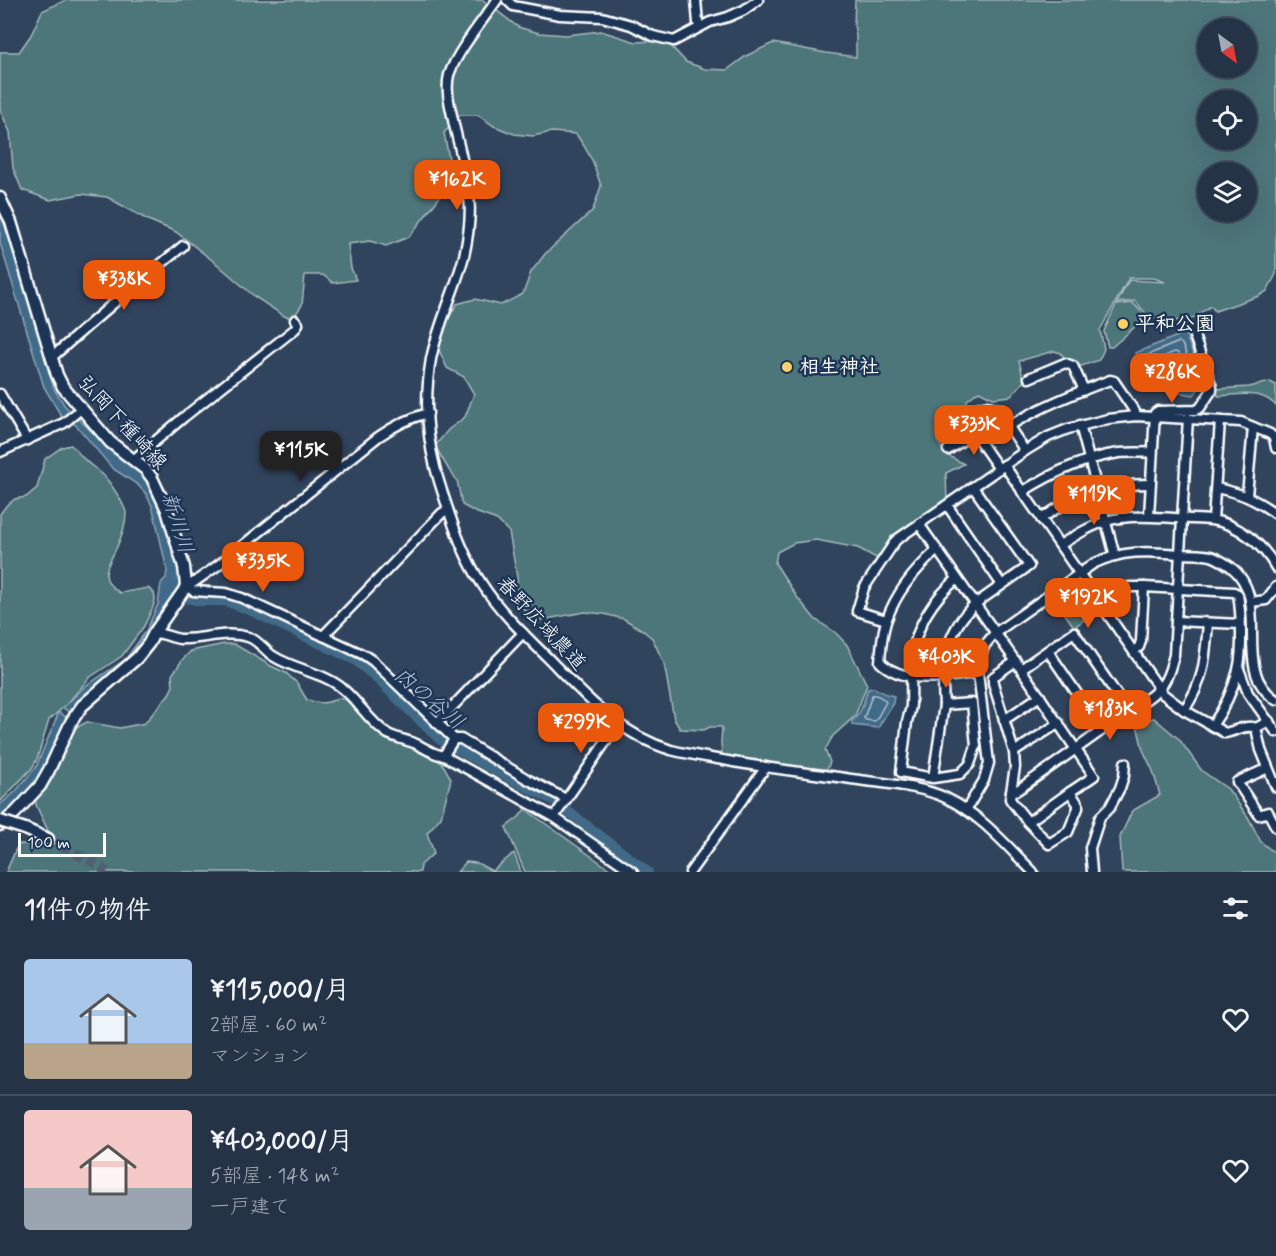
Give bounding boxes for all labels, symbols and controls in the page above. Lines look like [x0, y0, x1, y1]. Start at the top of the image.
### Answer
north arrow [1197, 18, 1257, 78]
map controls [1197, 18, 1257, 222]
button: locate [1197, 90, 1257, 150]
pin: ¥162K [415, 160, 499, 211]
button: layers [1197, 162, 1257, 222]
text: ¥162K [428, 166, 486, 193]
pin: ¥338K [82, 260, 166, 311]
text: ¥338K [97, 266, 151, 293]
place label: 平和公園 [1135, 311, 1215, 338]
marker: 平和公園 [1116, 317, 1130, 331]
pin: ¥286K [1130, 353, 1214, 404]
place label: 相生神社 [799, 354, 879, 381]
text: ¥286K [1144, 359, 1200, 386]
marker: 相生神社 [780, 360, 794, 374]
street label: 弘岡下種崎線 [71, 370, 173, 476]
pin: ¥333K [932, 405, 1016, 456]
text: ¥333K [948, 411, 1000, 438]
pin: ¥115K [259, 431, 343, 482]
text: ¥115K [274, 437, 328, 464]
pin: ¥119K [1052, 475, 1136, 526]
text: ¥119K [1067, 481, 1121, 508]
water label: 新川川 [154, 489, 200, 557]
pin: ¥335K [221, 542, 305, 593]
text: ¥335K [236, 548, 290, 575]
street label: 春野広域農道 [490, 571, 592, 677]
pin: ¥192K [1046, 578, 1130, 629]
text: ¥192K [1059, 584, 1117, 611]
pin: ¥403K [904, 638, 988, 689]
text: ¥403K [918, 644, 974, 671]
water label: 内の谷川 [388, 661, 470, 737]
pin: ¥183K [1068, 690, 1152, 741]
text: ¥183K [1083, 696, 1137, 723]
pin: ¥299K [539, 703, 623, 754]
text: ¥299K [552, 709, 610, 736]
scale bar [18, 830, 106, 858]
text: 100 m [27, 833, 70, 854]
icon: filters [1219, 892, 1252, 925]
text: 11件の物件 [24, 894, 151, 928]
text: ¥115,000/月 [210, 974, 350, 1008]
icon: home [72, 983, 144, 1055]
icon: heart [1219, 1003, 1252, 1036]
text: 2部屋 · 60 m² [210, 1012, 327, 1039]
text: マンション [210, 1043, 309, 1070]
text: ¥403,000/月 [210, 1125, 354, 1159]
icon: home [72, 1134, 144, 1206]
icon: heart [1219, 1154, 1252, 1187]
text: 5部屋 · 148 m² [210, 1163, 339, 1190]
text: 一戸建て [210, 1194, 290, 1221]

